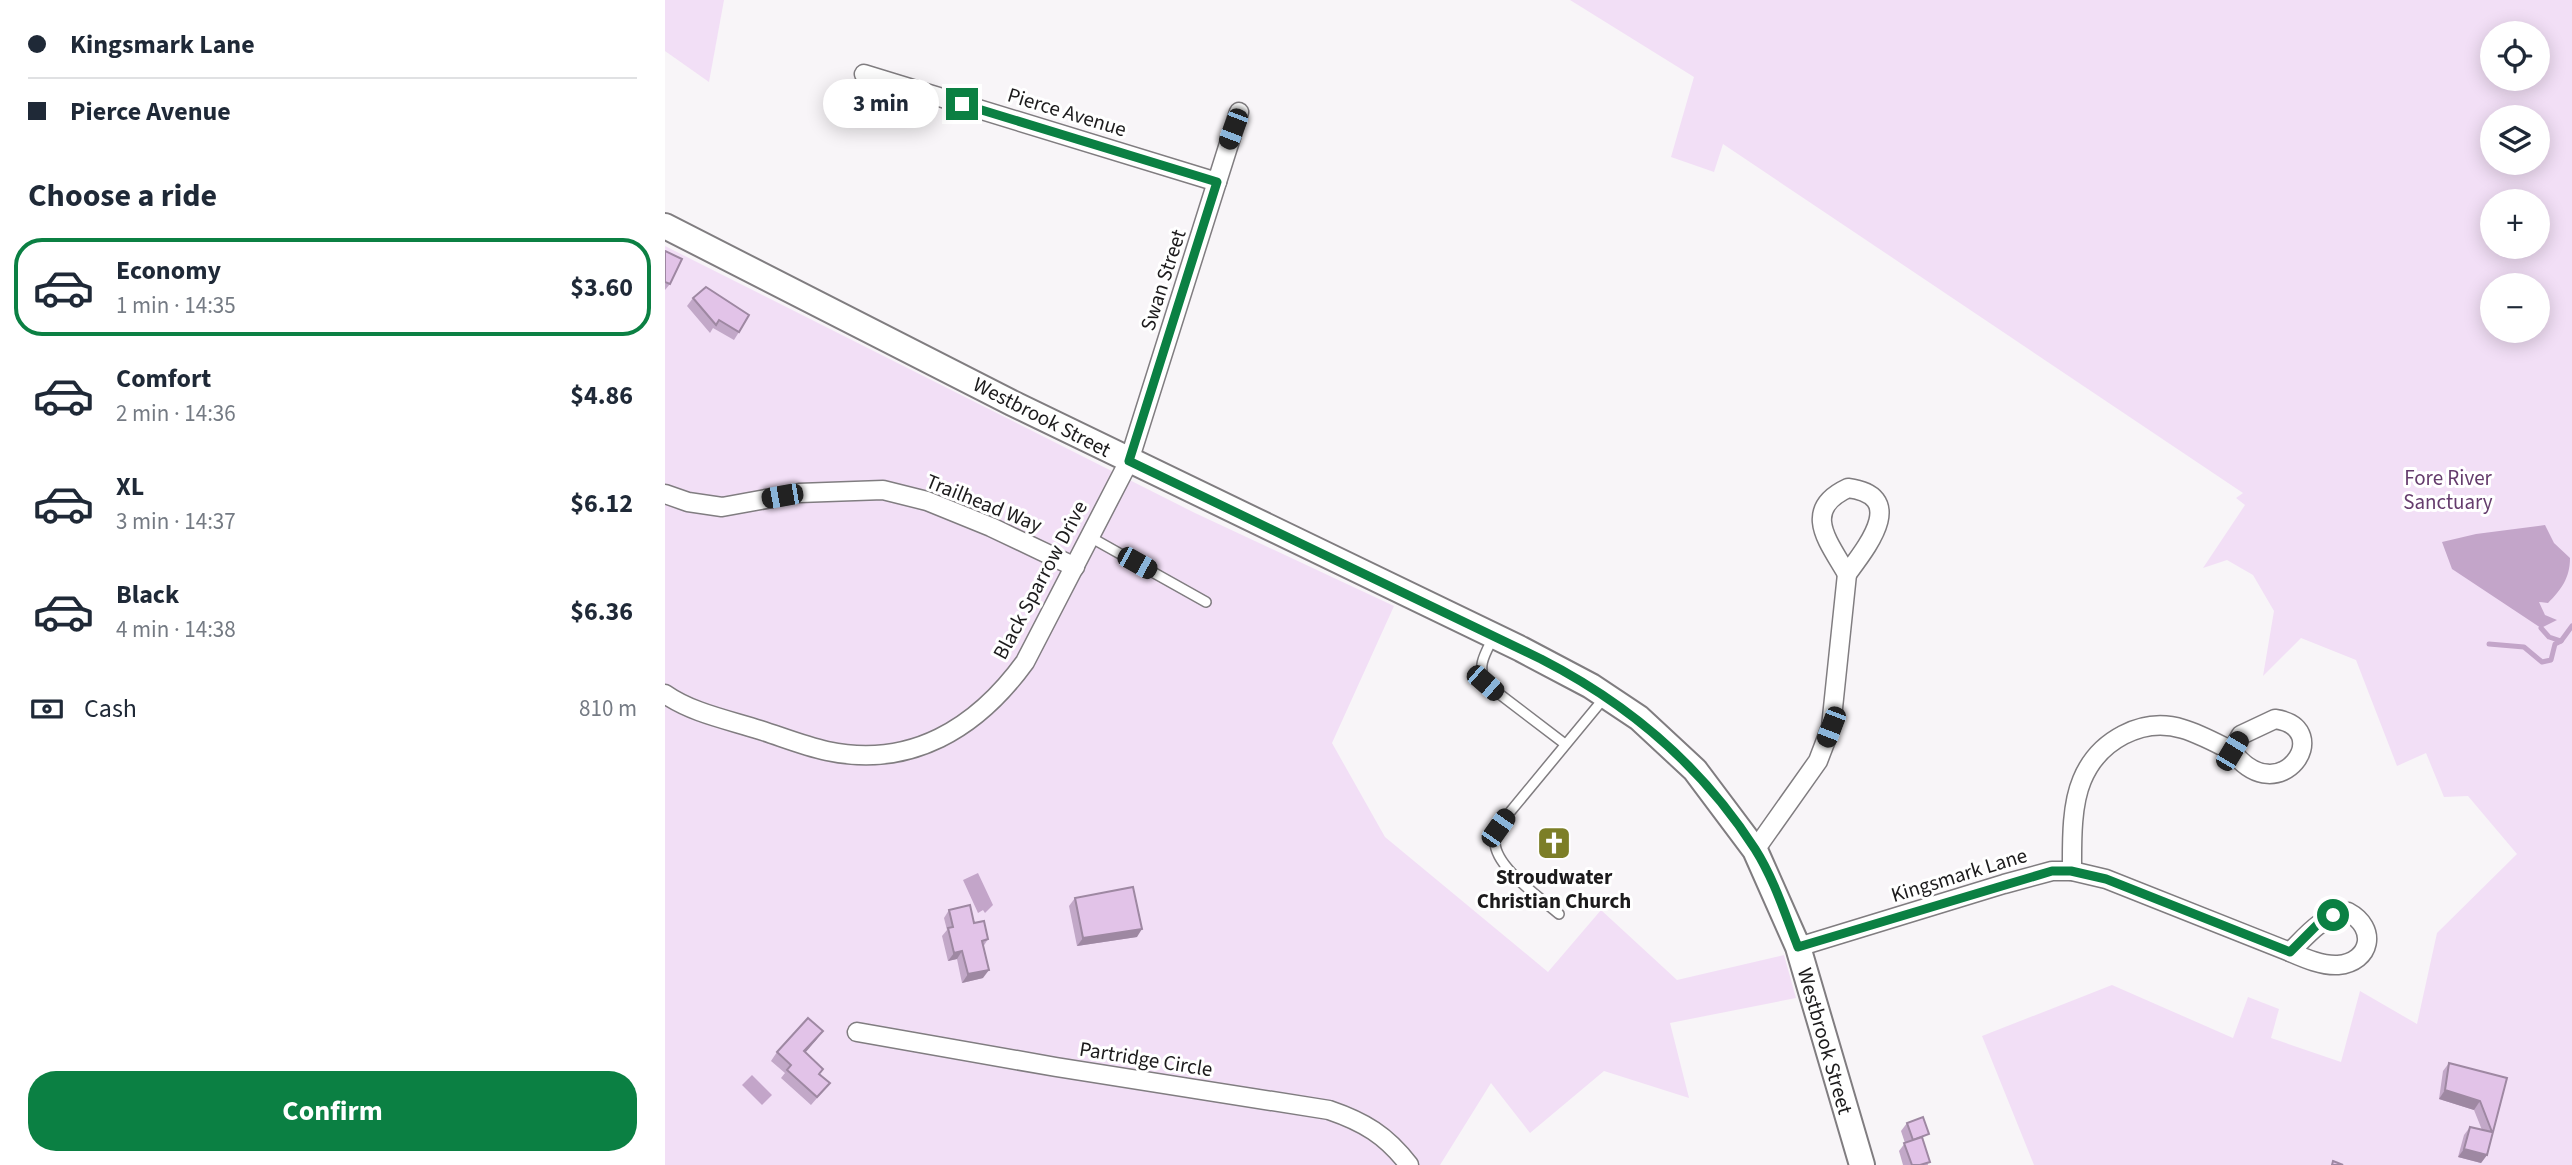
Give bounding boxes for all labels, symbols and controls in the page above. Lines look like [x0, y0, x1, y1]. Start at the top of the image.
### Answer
map controls [2480, 21, 2550, 343]
button: locate [2480, 21, 2550, 91]
text: Kingsmark Lane [70, 26, 255, 63]
callout: 3 min [822, 80, 937, 128]
street label: Pierce Avenue [1004, 80, 1130, 144]
text: 3 min [853, 87, 909, 120]
route end [946, 88, 978, 120]
text: Pierce Avenue [70, 93, 231, 130]
button: layers [2480, 105, 2550, 175]
car [1216, 106, 1251, 152]
text: Choose a ride [28, 173, 217, 219]
button: + [2480, 189, 2550, 259]
street label: Swan Street [1133, 225, 1193, 335]
text: Economy [116, 252, 221, 289]
icon: car [32, 256, 95, 319]
text: $3.60 [570, 269, 633, 306]
button: − [2480, 273, 2550, 343]
text: 1 min · 14:35 [116, 289, 236, 322]
text: Comfort [116, 360, 211, 397]
icon: car [32, 364, 95, 427]
street label: Westbrook Street [968, 369, 1116, 465]
text: $4.86 [570, 377, 633, 414]
text: 2 min · 14:36 [116, 397, 236, 430]
park label: Fore River Sanctuary [2403, 463, 2493, 517]
street label: Trailhead Way [921, 466, 1047, 540]
text: XL [116, 468, 144, 505]
icon: car [32, 472, 95, 535]
car [760, 482, 805, 510]
text: $6.12 [570, 485, 633, 522]
street label: Black Sparrow Drive [985, 495, 1095, 665]
text: 3 min · 14:37 [116, 505, 236, 538]
car [1114, 544, 1161, 582]
text: Black [116, 576, 179, 613]
icon: car [32, 580, 95, 643]
text: $6.36 [570, 593, 633, 630]
text: 4 min · 14:38 [116, 613, 236, 646]
car [1463, 661, 1508, 705]
icon: cash [28, 690, 66, 728]
text: Cash [84, 690, 137, 727]
text: 810 m [579, 692, 637, 725]
car [1814, 704, 1849, 750]
car [2213, 728, 2252, 774]
car [1478, 805, 1519, 851]
church icon: Stroudwater Christian Church [1535, 824, 1573, 862]
street label: Kingsmark Lane [1887, 840, 2031, 910]
place label: Stroudwater Christian Church [1477, 862, 1631, 916]
route start [2317, 899, 2349, 931]
street label: Westbrook Street [1790, 964, 1860, 1118]
street label: Partridge Circle [1077, 1034, 1215, 1084]
button: Confirm [28, 1071, 637, 1151]

